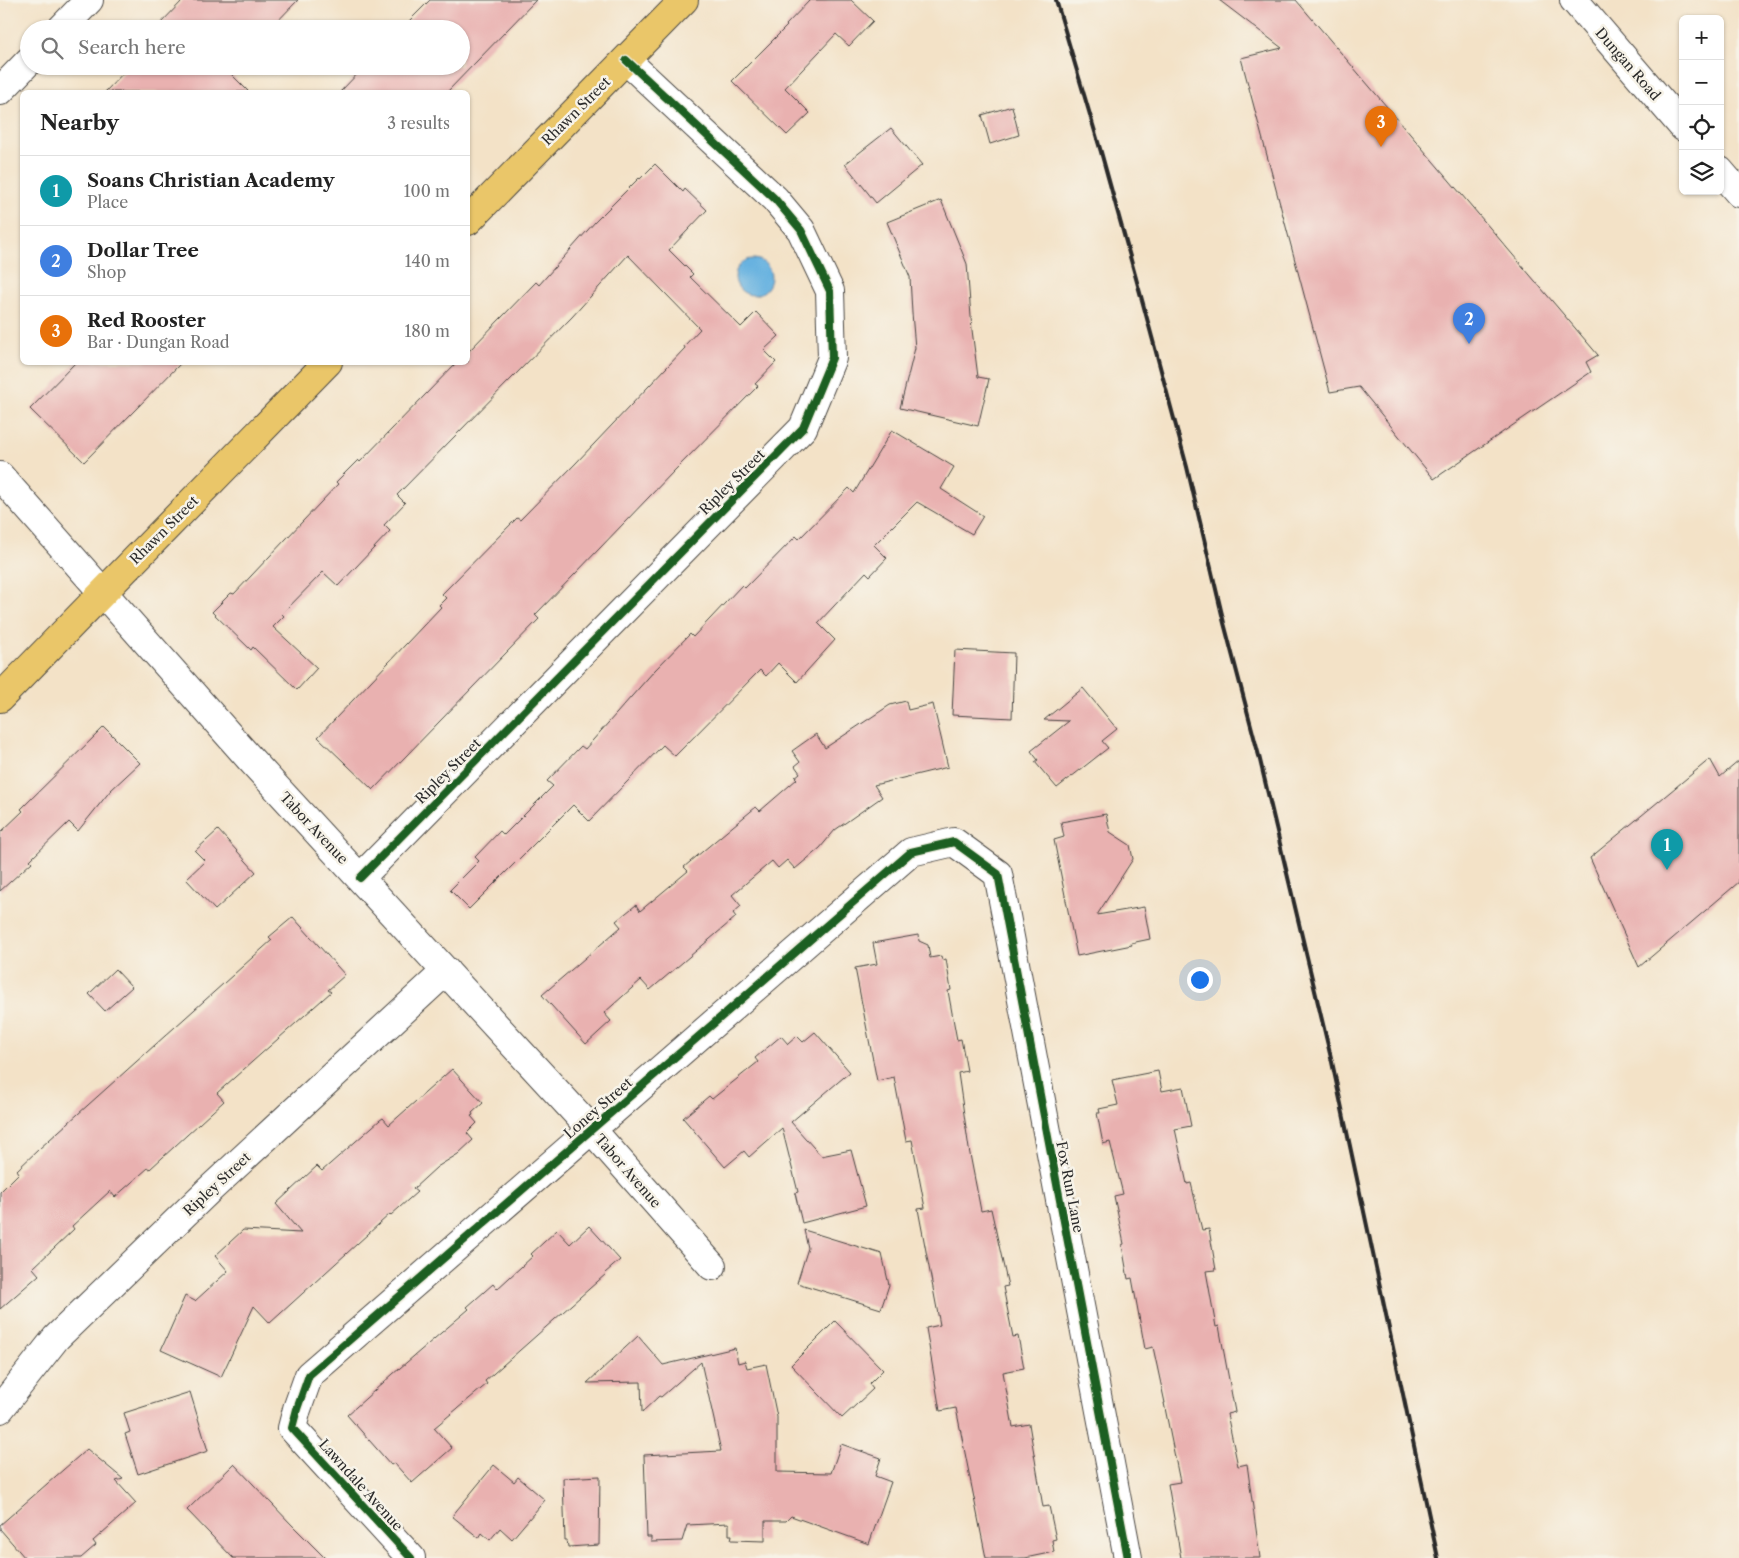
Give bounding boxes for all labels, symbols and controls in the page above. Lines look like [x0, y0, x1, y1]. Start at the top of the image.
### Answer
map controls [1679, 15, 1724, 195]
button: + [1679, 15, 1724, 60]
search box [20, 20, 470, 75]
street label: Dungan Road [1591, 24, 1665, 104]
icon: search [38, 34, 66, 62]
text: Search here [78, 36, 186, 59]
button: − [1679, 60, 1724, 105]
street label: Rhawn Street [538, 73, 614, 149]
button: locate [1679, 105, 1724, 150]
pin: 3 [1365, 106, 1397, 147]
text: Nearby [40, 110, 119, 135]
text: 3 results [387, 113, 450, 133]
button: layers [1679, 150, 1724, 195]
text: Soans Christian Academy [87, 169, 334, 192]
text: 1 [52, 181, 60, 201]
text: 100 m [404, 181, 450, 201]
text: Place [87, 192, 128, 212]
text: Dollar Tree [87, 239, 199, 262]
text: 2 [51, 251, 61, 271]
text: 140 m [405, 251, 450, 271]
text: Shop [87, 262, 126, 282]
pin: 2 [1453, 303, 1485, 344]
text: Red Rooster [87, 309, 206, 332]
text: 3 [51, 321, 61, 341]
text: 180 m [404, 321, 450, 341]
text: Bar · Dungan Road [87, 332, 230, 352]
street label: Ripley Street [695, 445, 769, 519]
street label: Rhawn Street [126, 492, 202, 568]
street label: Ripley Street [411, 734, 485, 808]
street label: Tabor Avenue [276, 788, 352, 868]
pin: 1 [1651, 829, 1683, 870]
your location [1187, 967, 1213, 993]
street label: Loney Street [560, 1073, 636, 1143]
street label: Tabor Avenue [591, 1130, 665, 1212]
street label: Fox Run Lane [1052, 1140, 1088, 1234]
street label: Ripley Street [180, 1148, 254, 1220]
street label: Lawndale Avenue [315, 1435, 407, 1535]

